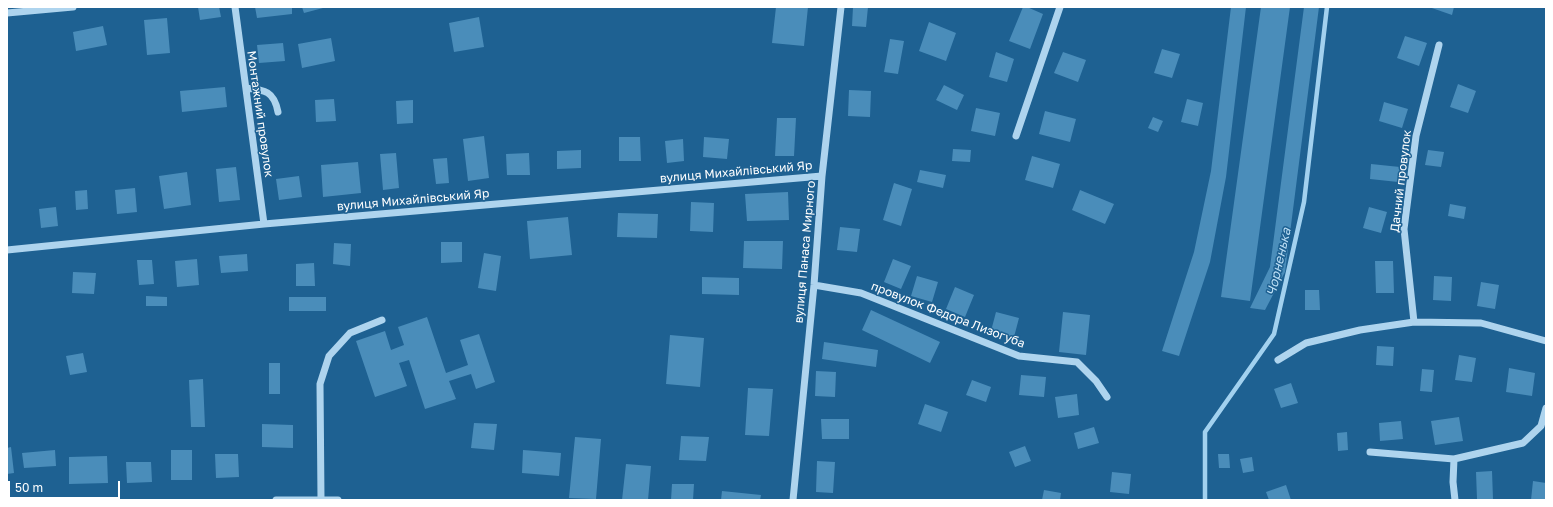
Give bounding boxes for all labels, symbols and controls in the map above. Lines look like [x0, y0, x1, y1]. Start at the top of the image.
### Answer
street label: Монтажний провулок [244, 50, 276, 178]
street label: Дачний провулок [1388, 129, 1414, 233]
street label: вулиця Михайлівський Яр [659, 158, 813, 186]
street label: вулиця Панаса Мирного [792, 180, 818, 324]
street label: вулиця Михайлівський Яр [336, 186, 490, 214]
water label: Чорненька [1264, 226, 1294, 298]
street label: провулок Федора Лизогуба [869, 279, 1027, 351]
scale bar [10, 473, 122, 499]
text: 50 m [15, 480, 43, 495]

